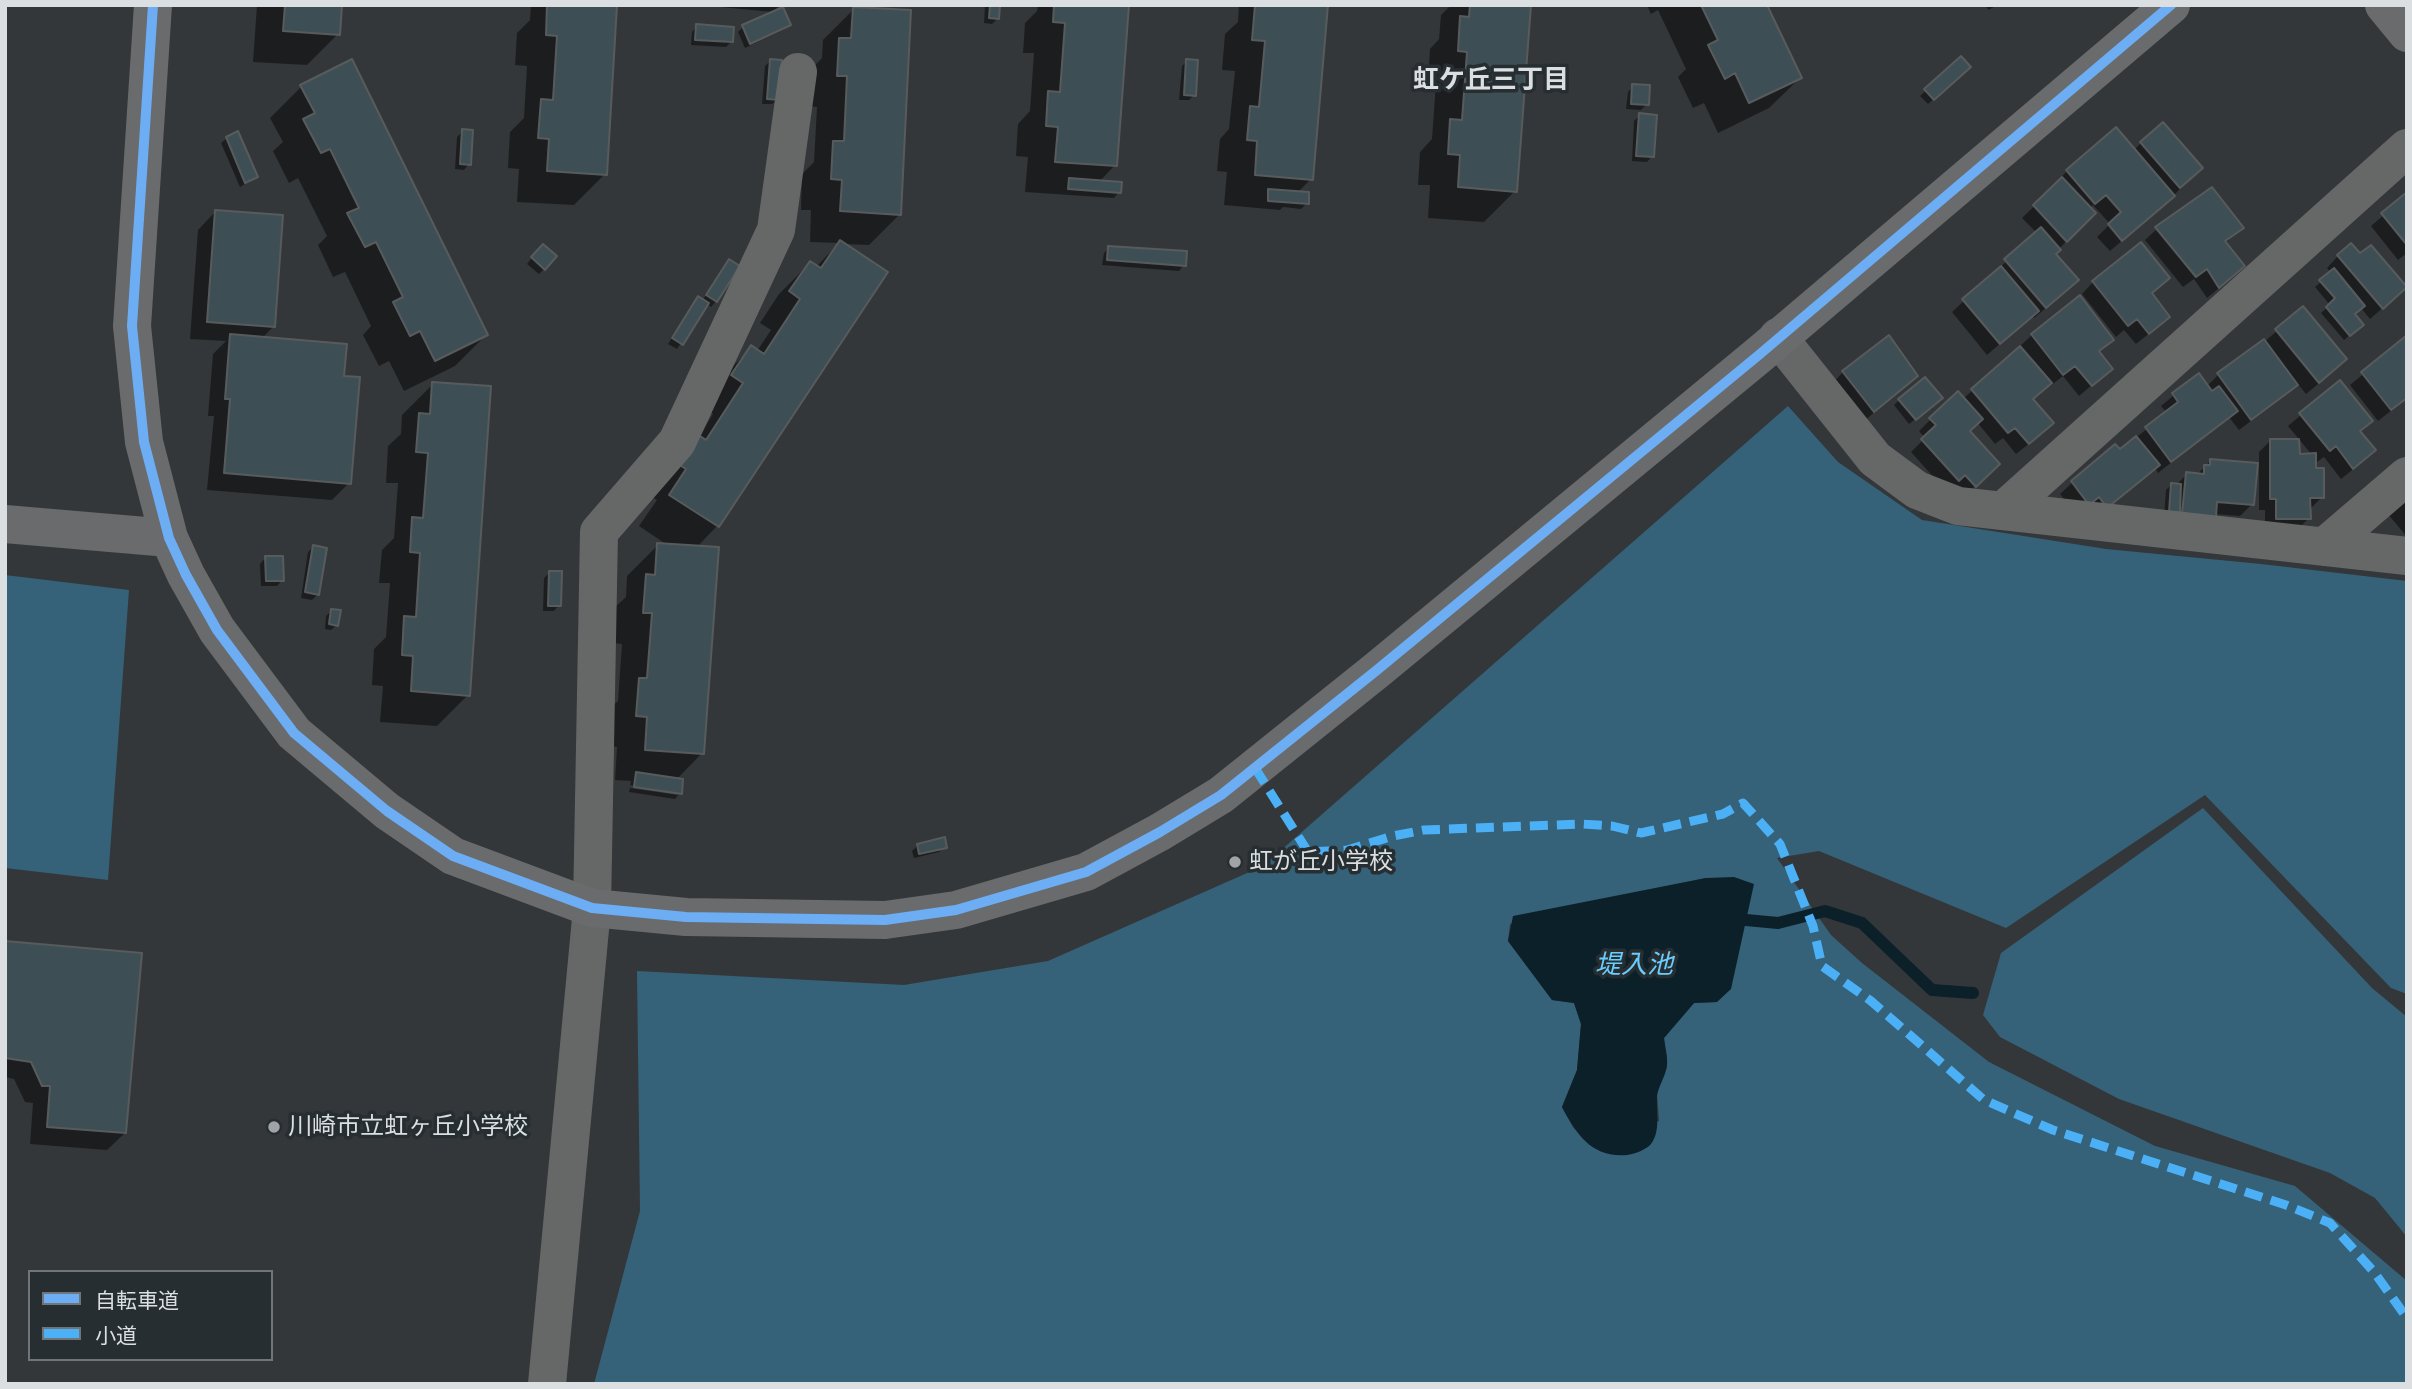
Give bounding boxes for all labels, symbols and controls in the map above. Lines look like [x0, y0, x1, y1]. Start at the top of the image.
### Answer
district label: 虹ケ丘三丁目 [1413, 64, 1569, 96]
place label: 虹が丘小学校 [1249, 848, 1393, 876]
marker: 虹が丘小学校 [1227, 854, 1243, 870]
water label: 堤入池 [1595, 949, 1673, 981]
place label: 川崎市立虹ヶ丘小学校 [288, 1113, 528, 1141]
marker: 川崎市立虹ヶ丘小学校 [266, 1119, 282, 1135]
legend [28, 1270, 273, 1361]
text: 自転車道 [95, 1288, 179, 1313]
text: 小道 [95, 1323, 137, 1348]

